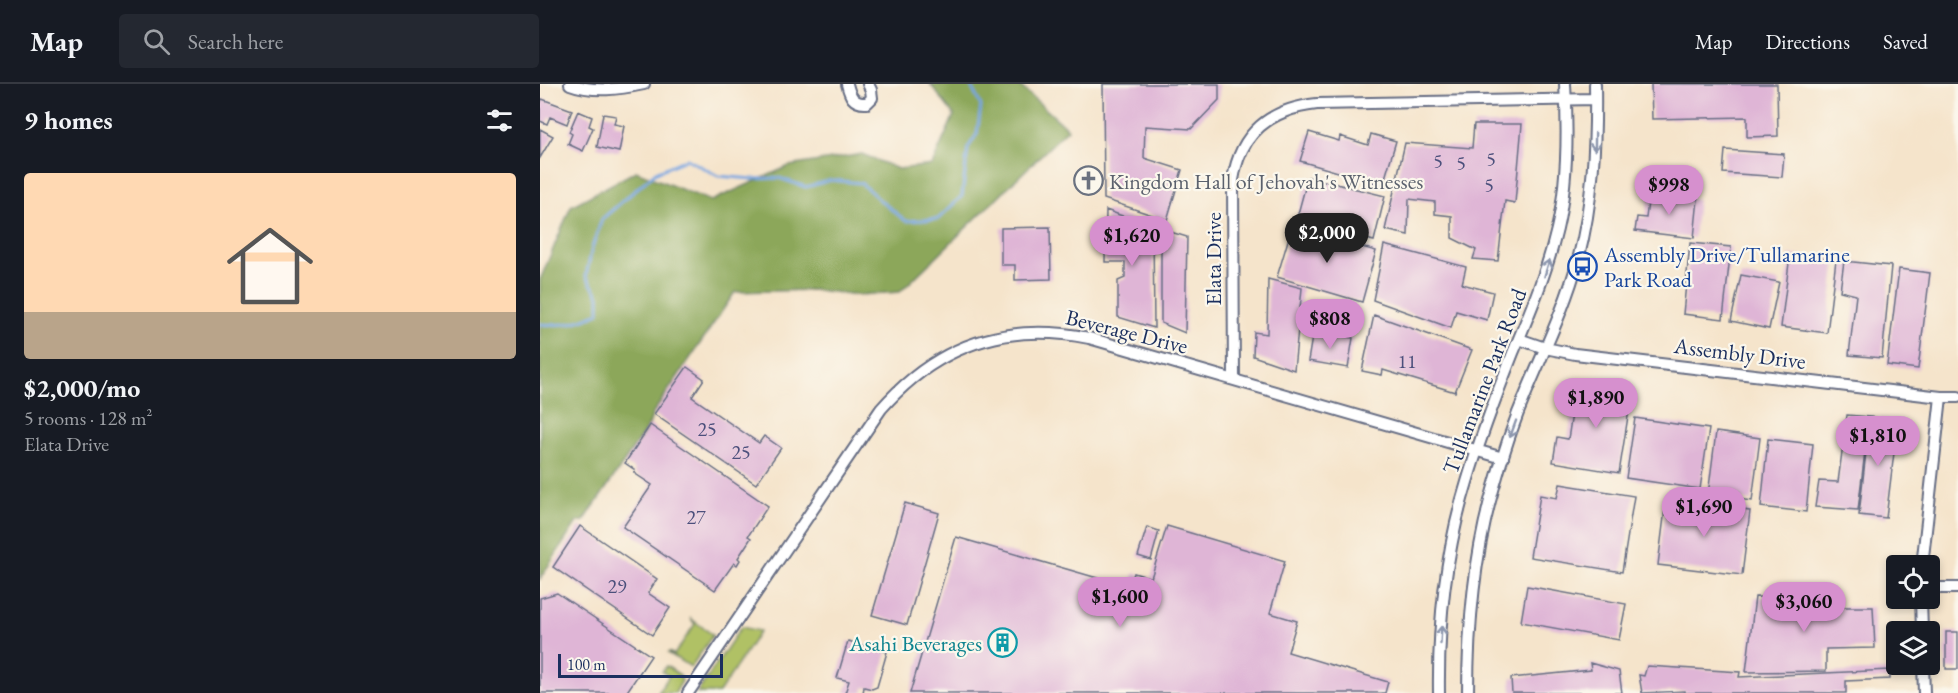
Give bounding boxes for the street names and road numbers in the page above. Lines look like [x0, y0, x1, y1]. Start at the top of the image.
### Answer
street label: Elata Drive [1199, 212, 1228, 306]
street label: Tullamarine Park Road [1436, 283, 1534, 478]
street label: Beverage Drive [1063, 302, 1191, 361]
street label: Assembly Drive [1671, 331, 1808, 376]

